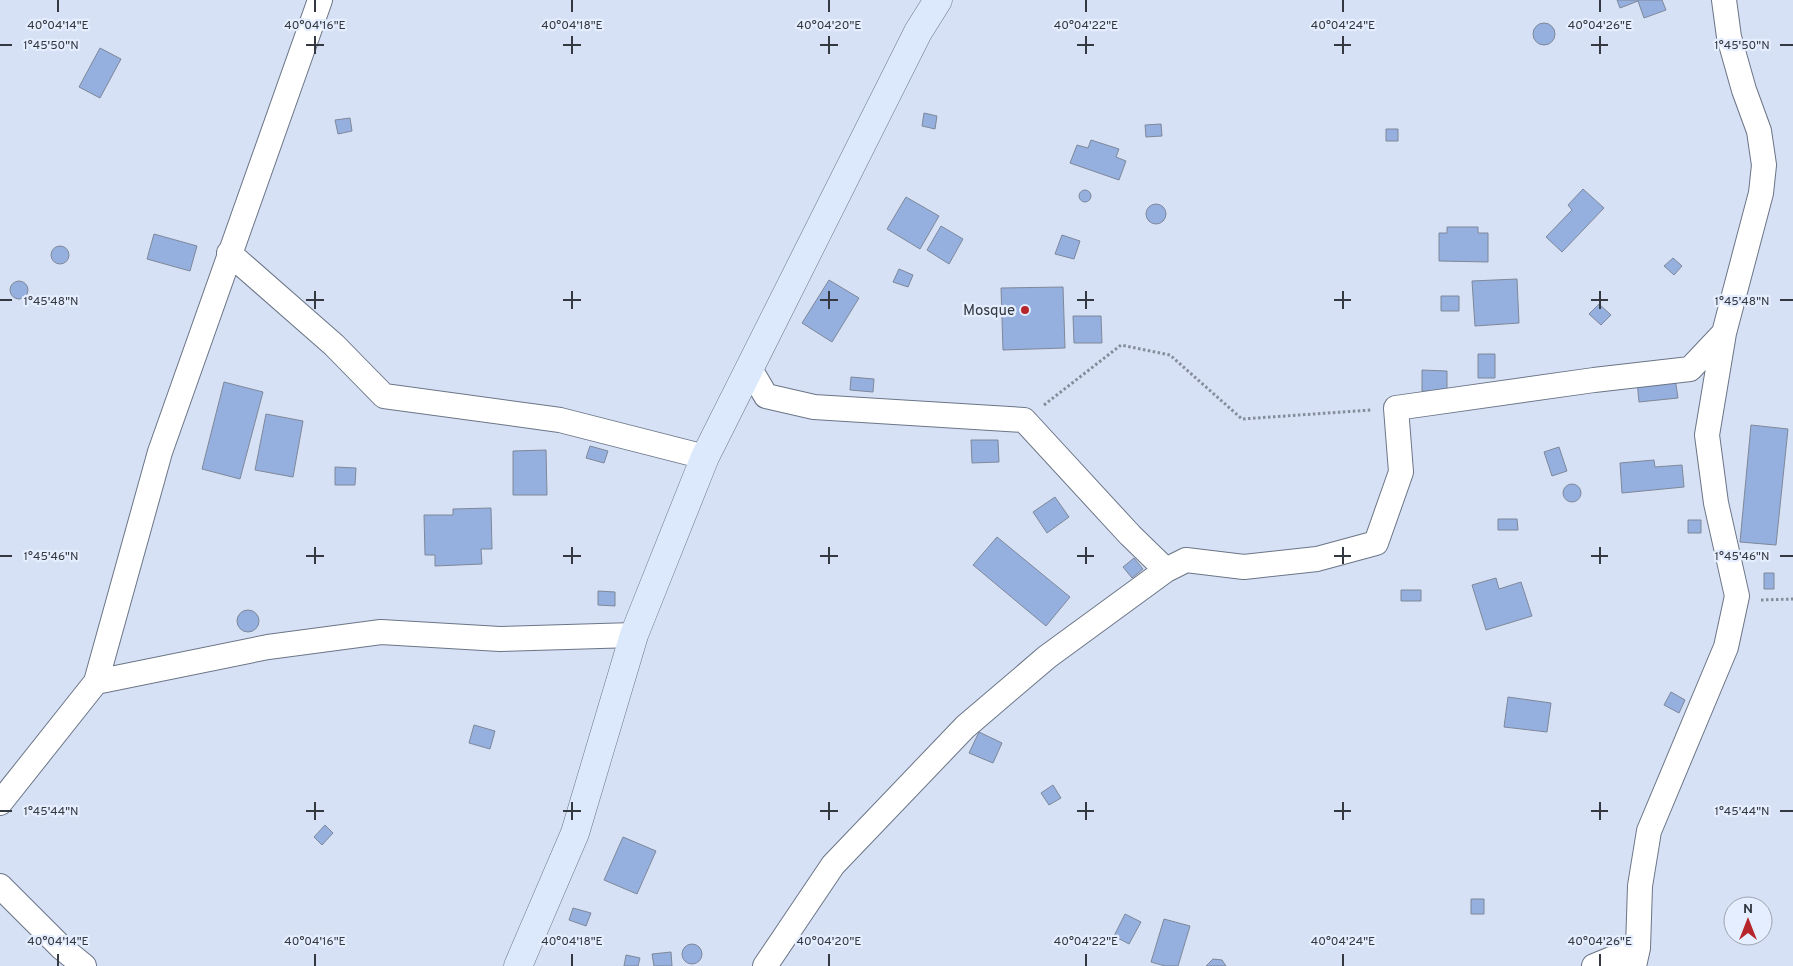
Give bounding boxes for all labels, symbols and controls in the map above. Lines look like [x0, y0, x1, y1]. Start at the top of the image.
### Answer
text: 40°04'14"E [27, 18, 89, 34]
text: 40°04'16"E [284, 18, 346, 34]
text: 40°04'18"E [541, 18, 603, 34]
text: 40°04'20"E [797, 18, 861, 34]
text: 40°04'22"E [1054, 18, 1118, 34]
text: 40°04'24"E [1311, 18, 1375, 34]
text: 40°04'26"E [1568, 18, 1632, 34]
text: 1°45'50"N [23, 38, 79, 54]
text: 1°45'50"N [1714, 38, 1770, 54]
text: 1°45'48"N [24, 294, 78, 310]
text: 1°45'48"N [1715, 294, 1769, 310]
place label: Mosque [963, 302, 1015, 321]
marker: Mosque [1019, 304, 1031, 316]
text: 1°45'46"N [24, 549, 78, 565]
text: 1°45'46"N [1715, 549, 1769, 565]
text: 1°45'44"N [23, 804, 79, 820]
text: 1°45'44"N [1714, 804, 1770, 820]
north arrow [1723, 896, 1773, 946]
text: N [1743, 901, 1753, 918]
text: 40°04'14"E [27, 934, 89, 950]
text: 40°04'16"E [284, 934, 346, 950]
text: 40°04'18"E [541, 934, 603, 950]
text: 40°04'20"E [797, 934, 861, 950]
text: 40°04'22"E [1054, 934, 1118, 950]
text: 40°04'24"E [1311, 934, 1375, 950]
text: 40°04'26"E [1568, 934, 1632, 950]

